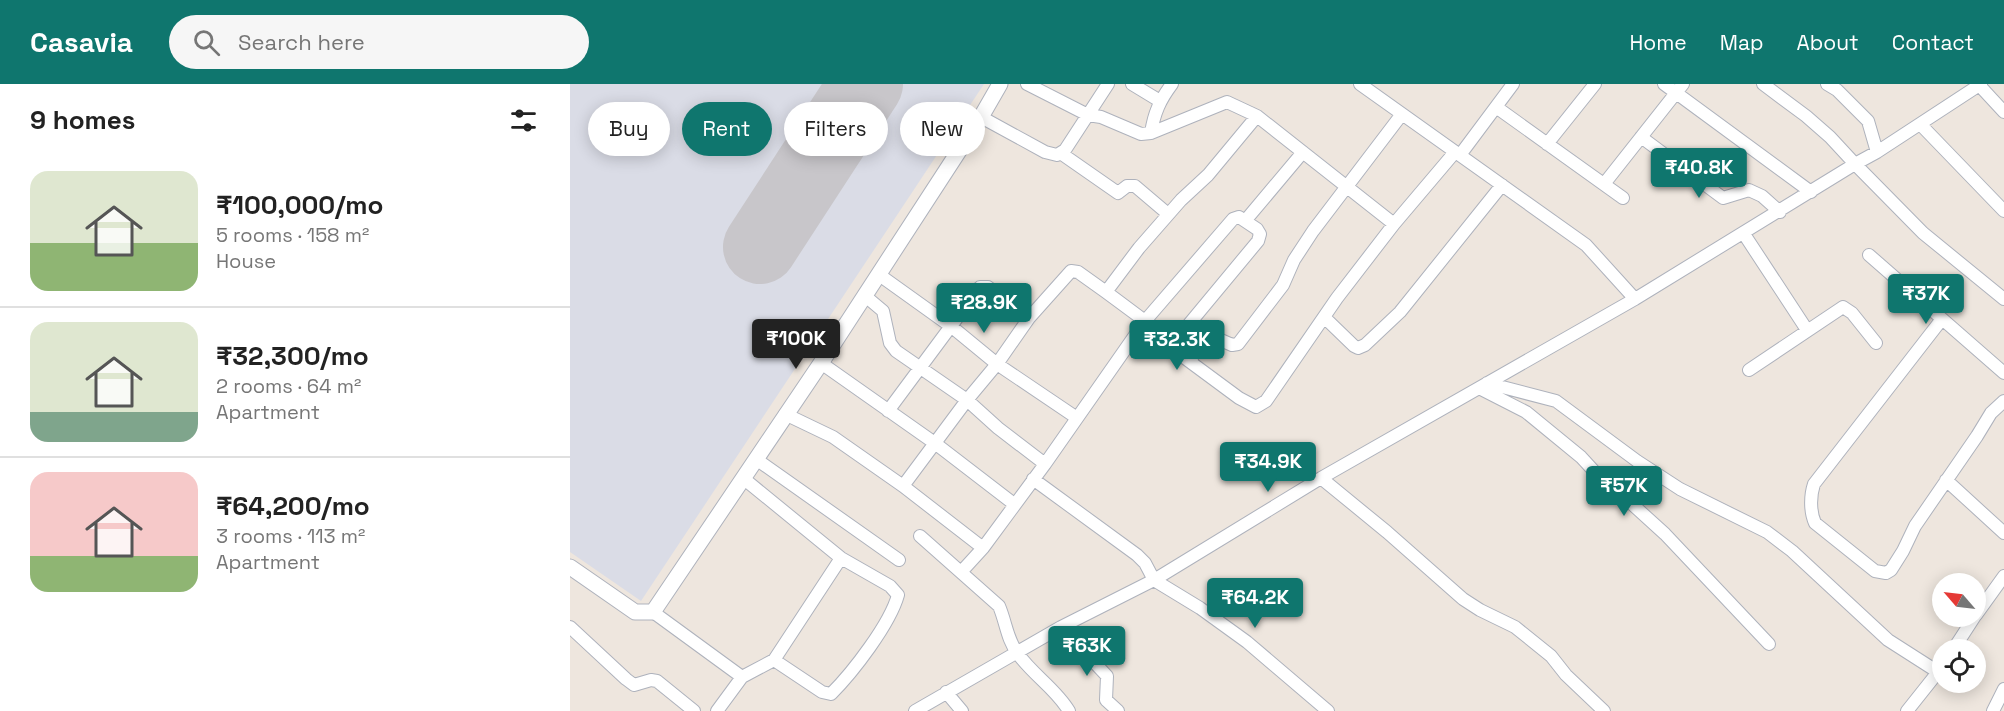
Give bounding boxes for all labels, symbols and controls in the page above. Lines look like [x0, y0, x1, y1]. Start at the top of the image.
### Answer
search box [169, 15, 589, 69]
text: Casavia [30, 24, 133, 60]
icon: search [190, 26, 223, 59]
text: Search here [238, 28, 365, 56]
text: Home [1629, 29, 1687, 56]
text: Map [1720, 29, 1764, 56]
text: About [1797, 29, 1859, 56]
text: Contact [1892, 29, 1974, 56]
chip: Buy [588, 102, 670, 156]
chip: Rent [682, 102, 772, 156]
chip: Filters [784, 102, 888, 156]
chip: New [900, 102, 985, 156]
text: 9 homes [30, 103, 135, 137]
icon: filters [507, 104, 540, 137]
pin: ₹40.8K [1650, 148, 1748, 199]
text: ₹40.8K [1665, 154, 1733, 180]
text: ₹100,000/mo [216, 188, 383, 222]
icon: home [78, 195, 150, 267]
text: 5 rooms · 158 m² [216, 222, 369, 248]
text: House [216, 248, 276, 274]
pin: ₹37K [1890, 274, 1962, 325]
text: ₹37K [1902, 280, 1950, 306]
pin: ₹28.9K [935, 283, 1033, 334]
text: ₹28.9K [950, 289, 1018, 315]
pin: ₹100K [754, 319, 838, 370]
pin: ₹32.3K [1128, 320, 1226, 371]
text: ₹100K [766, 325, 826, 351]
text: ₹32.3K [1143, 326, 1211, 352]
text: ₹32,300/mo [216, 339, 369, 373]
icon: home [78, 346, 150, 418]
text: 2 rooms · 64 m² [216, 373, 361, 399]
text: Apartment [216, 399, 320, 425]
pin: ₹34.9K [1219, 442, 1317, 493]
text: ₹34.9K [1234, 448, 1302, 474]
pin: ₹57K [1588, 466, 1660, 517]
text: ₹57K [1600, 472, 1648, 498]
text: ₹64,200/mo [216, 489, 370, 523]
icon: home [78, 496, 150, 568]
text: 3 rooms · 113 m² [216, 523, 365, 549]
text: Apartment [216, 549, 320, 575]
north arrow [1932, 573, 1986, 627]
map controls [1932, 573, 1986, 693]
pin: ₹64.2K [1206, 578, 1304, 629]
text: ₹64.2K [1221, 584, 1289, 610]
pin: ₹63K [1051, 626, 1123, 677]
text: ₹63K [1062, 632, 1112, 658]
button: locate [1932, 639, 1986, 693]

